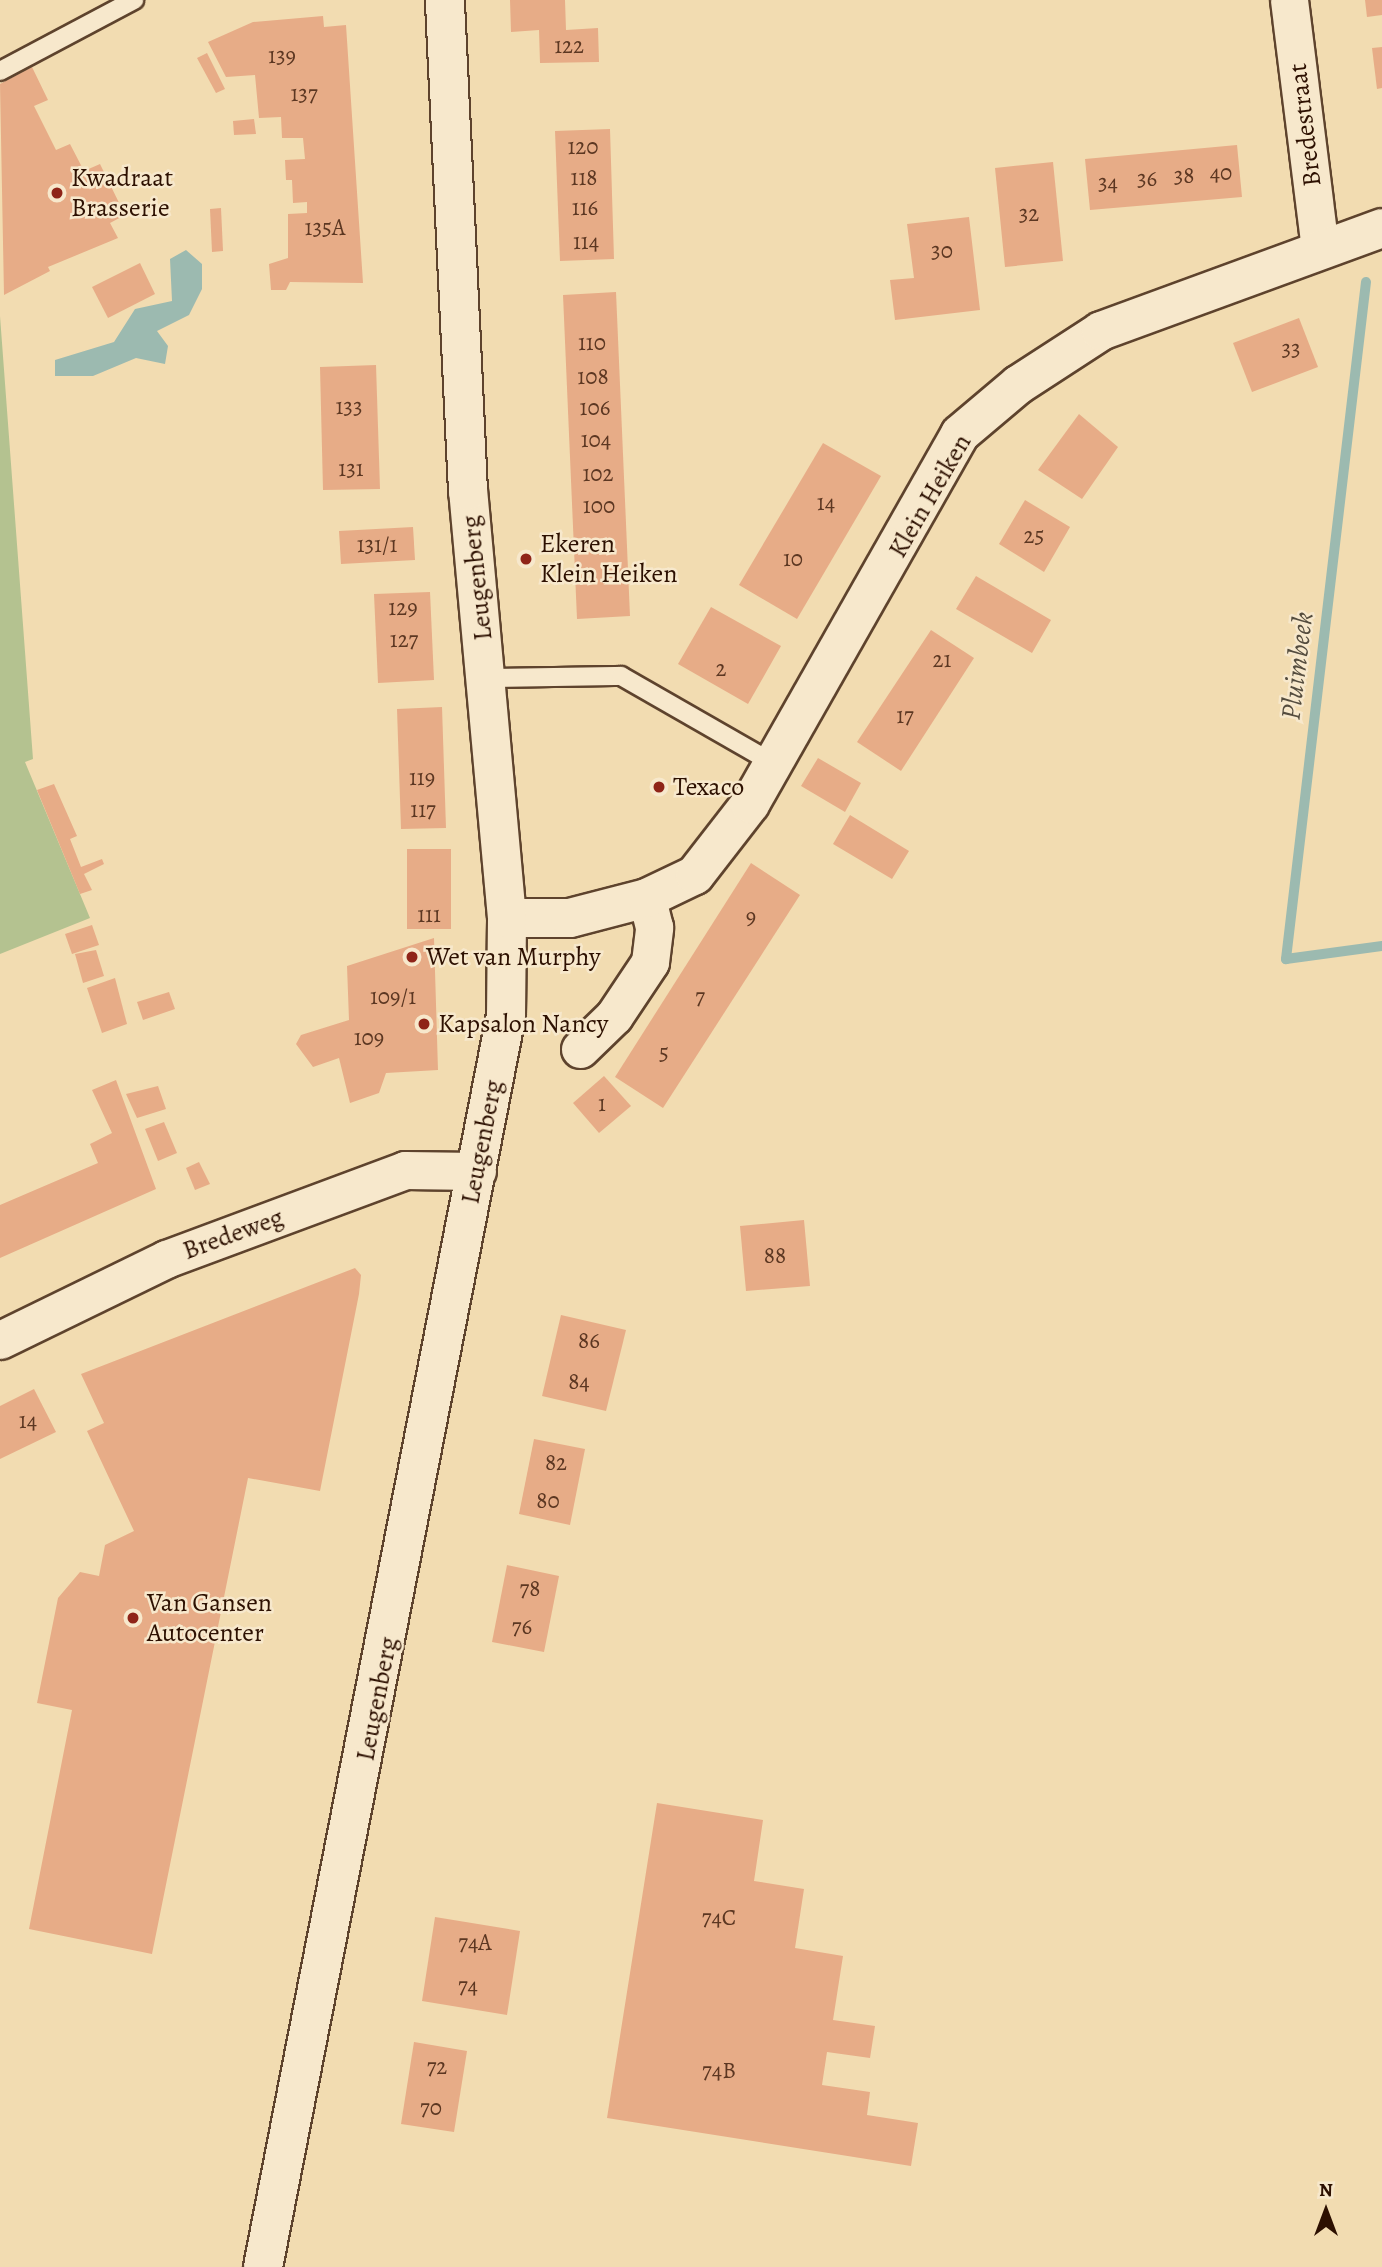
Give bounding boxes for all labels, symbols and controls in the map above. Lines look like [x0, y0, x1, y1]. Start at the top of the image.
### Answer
house number: 122 [554, 32, 584, 60]
house number: 139 [268, 42, 296, 70]
street label: Bredestraat [1282, 62, 1328, 188]
house number: 137 [290, 80, 318, 108]
house number: 120 [567, 133, 599, 161]
house number: 40 [1210, 159, 1232, 187]
place label: Kwadraat Brasserie [71, 162, 173, 224]
house number: 38 [1174, 162, 1194, 190]
house number: 118 [571, 164, 597, 192]
house number: 36 [1137, 165, 1157, 193]
house number: 34 [1098, 169, 1118, 197]
marker: Kwadraat Brasserie [49, 185, 65, 201]
house number: 116 [572, 194, 598, 222]
house number: 32 [1019, 200, 1039, 228]
house number: 135A [305, 214, 345, 242]
house number: 114 [573, 228, 599, 256]
house number: 30 [931, 237, 953, 265]
house number: 110 [578, 329, 606, 357]
house number: 33 [1281, 335, 1301, 363]
house number: 108 [577, 363, 609, 391]
house number: 133 [335, 393, 363, 421]
house number: 106 [580, 394, 610, 422]
house number: 104 [581, 426, 611, 454]
street label: Klein Heiken [882, 429, 978, 563]
house number: 131 [338, 455, 364, 483]
house number: 102 [582, 460, 614, 488]
house number: 14 [817, 489, 835, 517]
house number: 100 [583, 492, 615, 520]
street label: Leugenberg [455, 514, 499, 642]
house number: 25 [1024, 522, 1044, 550]
place label: Ekeren Klein Heiken [540, 528, 677, 590]
house number: 131/1 [357, 531, 397, 559]
house number: 10 [783, 545, 803, 573]
marker: Ekeren Klein Heiken [518, 551, 534, 567]
house number: 129 [388, 594, 418, 622]
water label: Pluimbeek [1274, 610, 1320, 722]
house number: 127 [390, 626, 418, 654]
house number: 21 [933, 646, 951, 674]
house number: 2 [716, 655, 726, 683]
house number: 17 [896, 702, 914, 730]
house number: 119 [409, 764, 435, 792]
place label: Texaco [673, 771, 744, 803]
marker: Texaco [651, 779, 667, 795]
house number: 117 [410, 796, 436, 824]
house number: 111 [417, 901, 441, 929]
house number: 9 [746, 903, 756, 931]
place label: Wet van Murphy [426, 941, 601, 973]
marker: Wet van Murphy [404, 949, 420, 965]
house number: 109/1 [370, 983, 416, 1011]
house number: 7 [695, 983, 705, 1011]
place label: Kapsalon Nancy [438, 1008, 608, 1040]
marker: Kapsalon Nancy [416, 1016, 432, 1032]
house number: 109 [354, 1024, 384, 1052]
house number: 5 [659, 1039, 669, 1067]
street label: Leugenberg [455, 1077, 509, 1207]
house number: 1 [598, 1090, 606, 1118]
street label: Bredeweg [179, 1201, 287, 1267]
house number: 88 [764, 1242, 786, 1270]
house number: 86 [578, 1327, 600, 1355]
house number: 84 [568, 1368, 590, 1396]
house number: 14 [19, 1407, 37, 1435]
house number: 82 [545, 1449, 567, 1477]
house number: 80 [536, 1487, 560, 1515]
house number: 78 [520, 1575, 540, 1603]
place label: Van Gansen Autocenter [147, 1587, 272, 1648]
marker: Van Gansen Autocenter [125, 1610, 141, 1626]
house number: 76 [512, 1613, 532, 1641]
street label: Leugenberg [350, 1634, 404, 1764]
house number: 74C [702, 1904, 736, 1932]
house number: 74A [458, 1929, 492, 1957]
house number: 74 [458, 1972, 478, 2000]
house number: 72 [427, 2053, 447, 2081]
house number: 74B [702, 2057, 736, 2085]
house number: 70 [420, 2094, 442, 2122]
north arrow [1291, 2176, 1361, 2246]
text: N [1319, 2177, 1333, 2203]

